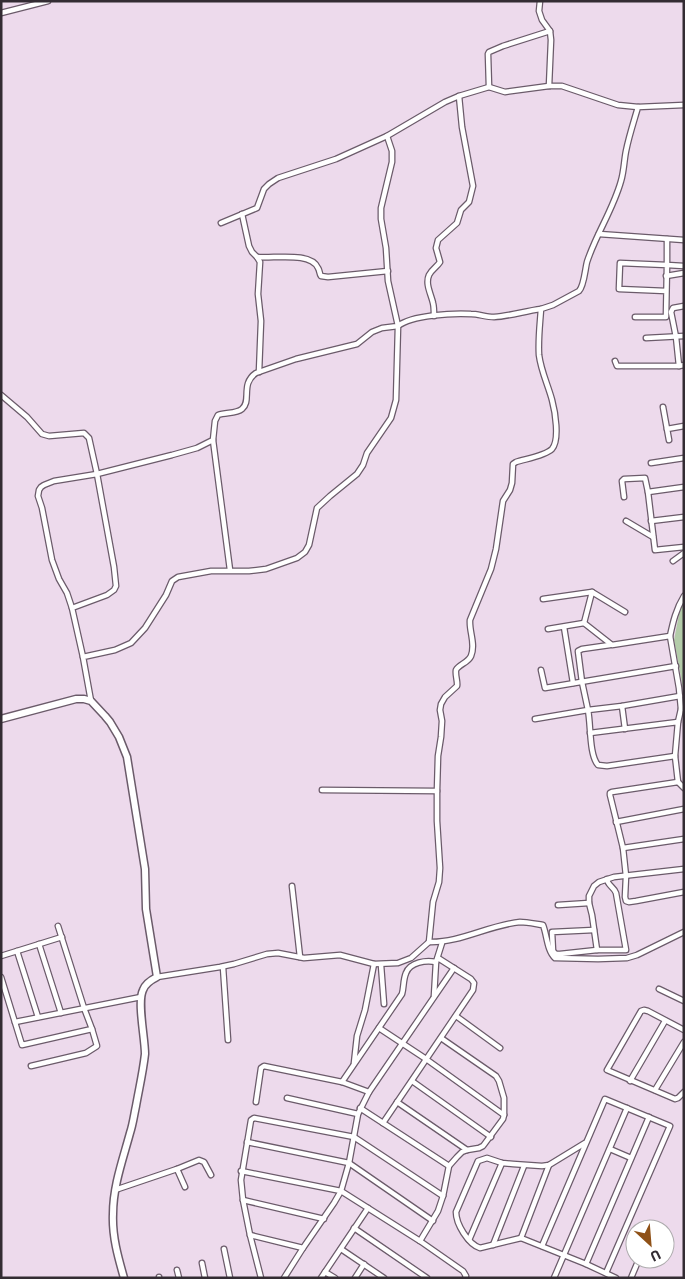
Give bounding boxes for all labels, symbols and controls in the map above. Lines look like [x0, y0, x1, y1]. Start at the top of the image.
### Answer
north arrow [625, 1219, 675, 1269]
text: U [647, 1245, 664, 1266]

